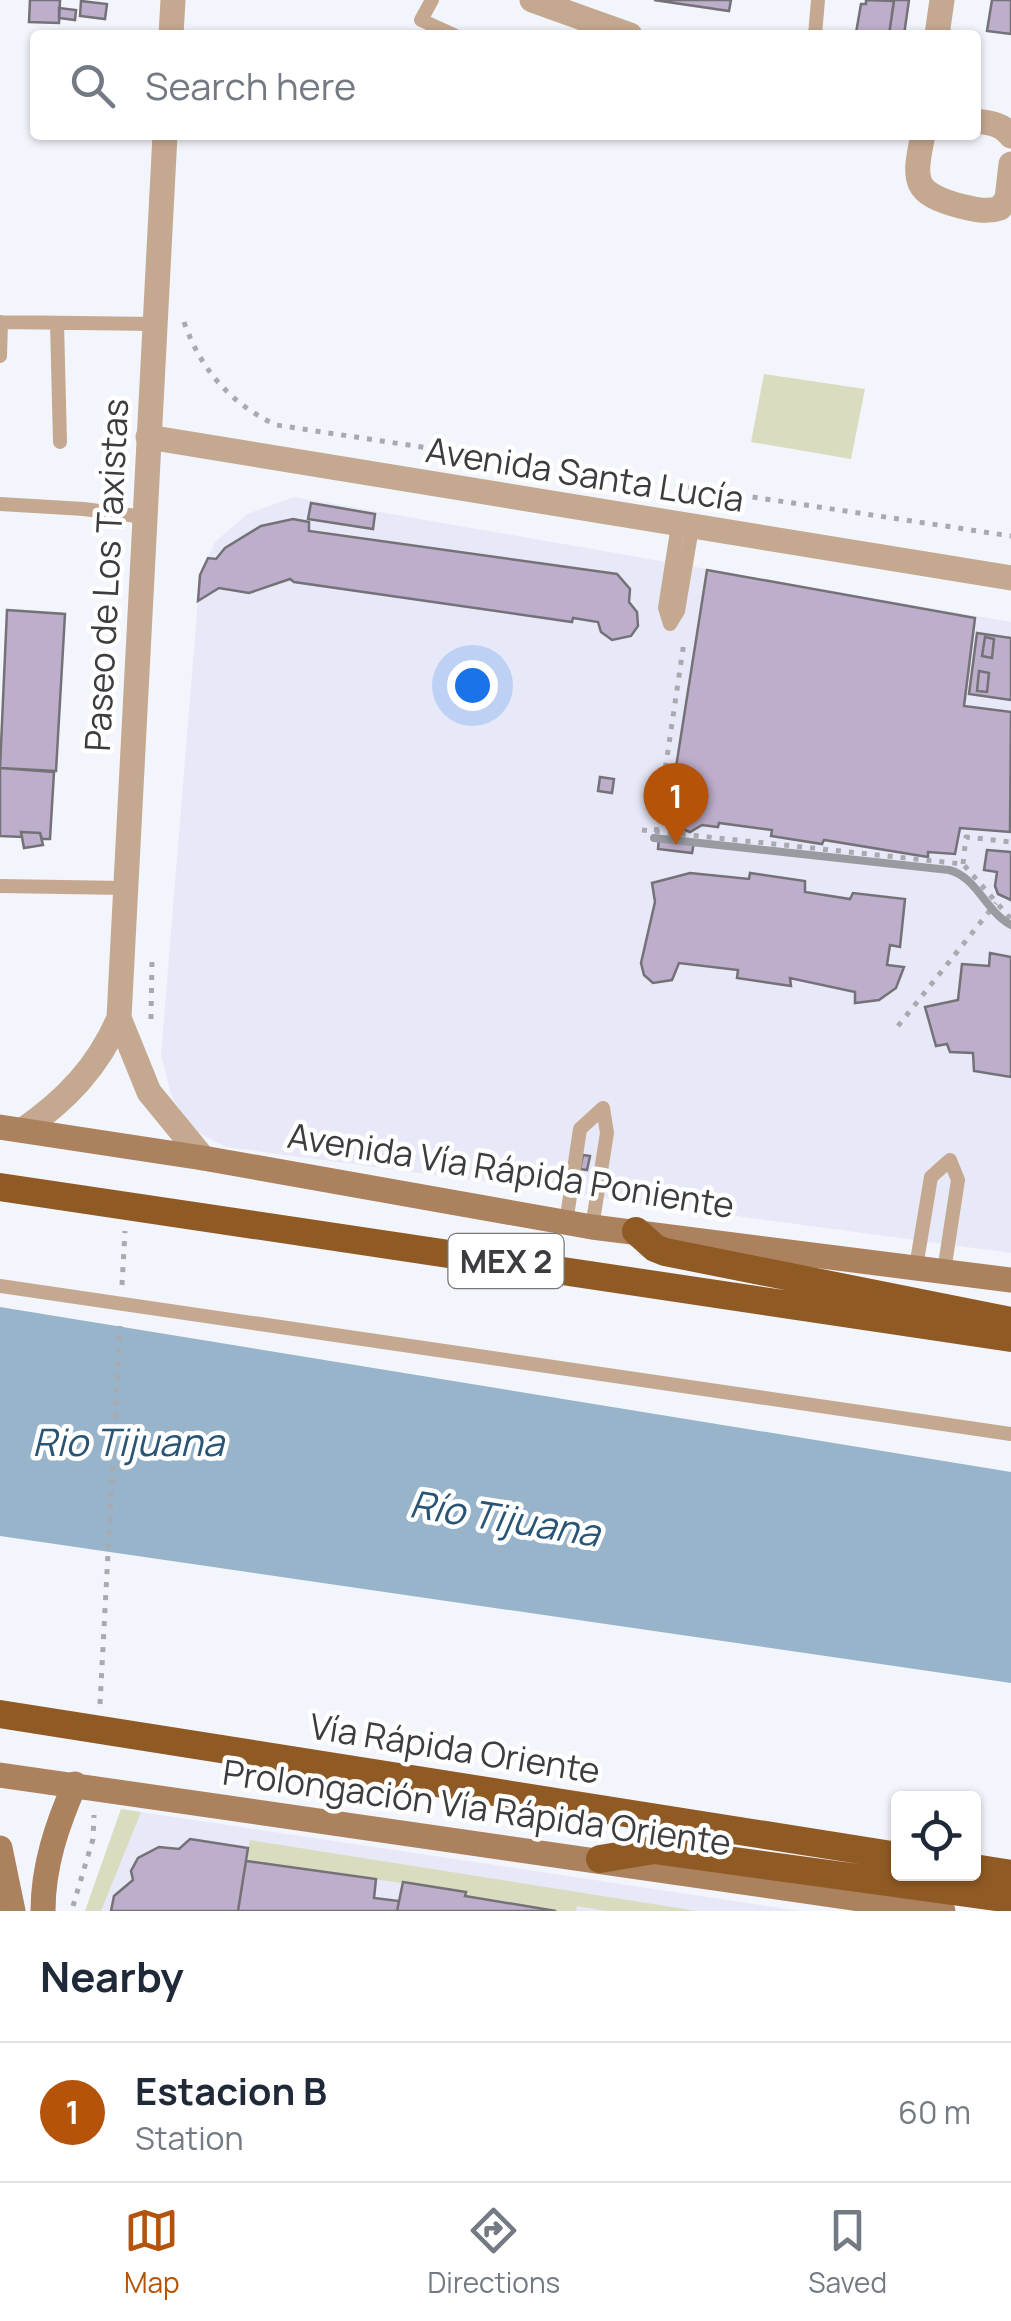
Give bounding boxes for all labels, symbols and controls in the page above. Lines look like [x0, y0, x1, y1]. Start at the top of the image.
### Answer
search box [30, 30, 981, 140]
icon: search [65, 58, 120, 113]
text: Search here [145, 59, 356, 111]
street label: Paseo de Los Taxistas [73, 398, 139, 752]
street label: Avenida Santa Lucía [423, 425, 747, 523]
your location [447, 660, 498, 711]
pin: 1 [644, 762, 708, 845]
street label: Avenida Vía Rápida Poniente [284, 1111, 738, 1229]
road number: MEX 2 [448, 1234, 564, 1288]
water label: Rio Tijuana [32, 1415, 226, 1467]
water label: Río Tijuana [406, 1476, 605, 1558]
street label: Vía Rápida Oriente [306, 1701, 604, 1795]
street label: Prolongación Vía Rápida Oriente [220, 1748, 734, 1866]
map controls [891, 1791, 981, 1881]
button: locate [891, 1791, 981, 1881]
text: Nearby [40, 1947, 184, 2005]
text: Estacion B [135, 2064, 327, 2116]
text: 1 [65, 2090, 80, 2134]
text: 60 m [898, 2090, 971, 2134]
text: Station [135, 2116, 244, 2160]
tab: Map [124, 2203, 180, 2301]
tab: Directions [428, 2203, 560, 2301]
tab: Saved [808, 2203, 887, 2301]

